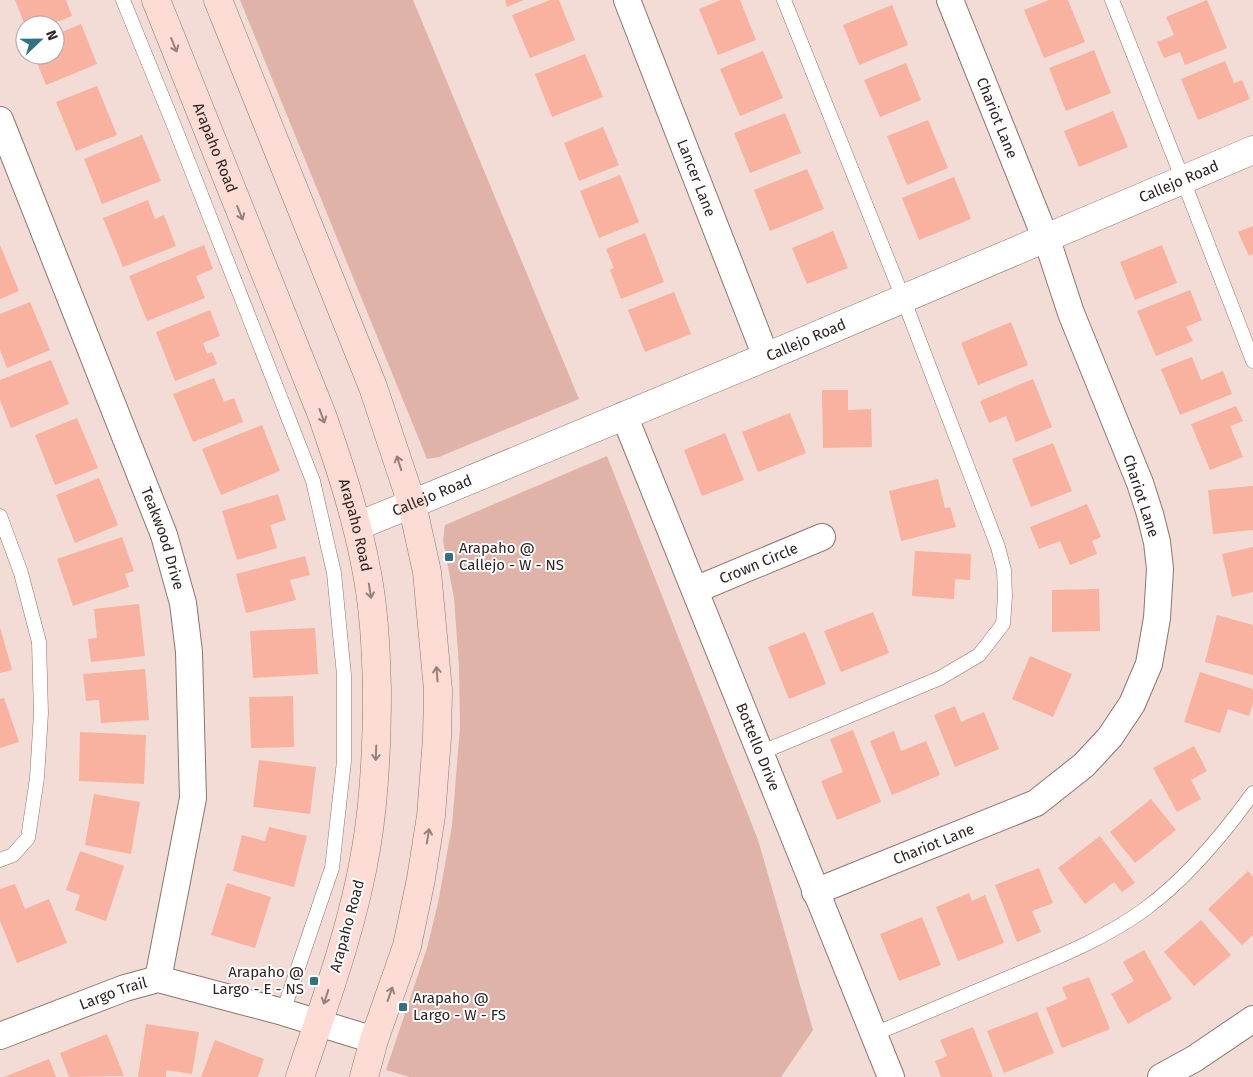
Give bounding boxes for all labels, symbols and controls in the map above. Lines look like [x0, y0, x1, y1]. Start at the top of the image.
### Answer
north arrow [15, 15, 65, 65]
text: N [42, 28, 61, 43]
one-way arrow [170, 37, 179, 52]
street label: Chariot Lane [973, 75, 1021, 161]
street label: Arapaho Road [189, 100, 241, 195]
street label: Lancer Lane [673, 137, 719, 219]
street label: Callejo Road [1136, 157, 1221, 206]
one-way arrow [236, 205, 246, 220]
street label: Callejo Road [763, 315, 849, 365]
one-way arrow [318, 407, 327, 423]
street label: Chariot Lane [1119, 452, 1163, 540]
one-way arrow [393, 456, 403, 472]
street label: Callejo Road [389, 471, 475, 520]
street label: Arapaho Road [335, 476, 376, 573]
street label: Teakwood Drive [137, 484, 188, 592]
place label: Arapaho @ Callejo - W - NS [459, 539, 564, 574]
street label: Crown Circle [717, 539, 801, 588]
marker: Arapaho @ Callejo - W - NS [443, 551, 455, 563]
one-way arrow [365, 582, 375, 598]
one-way arrow [432, 666, 441, 682]
street label: Bottello Drive [732, 700, 784, 794]
one-way arrow [372, 744, 381, 760]
street label: Chariot Lane [891, 820, 977, 869]
one-way arrow [423, 828, 433, 844]
street label: Arapaho Road [326, 878, 368, 974]
place label: Arapaho @ Largo - E - NS [212, 963, 304, 998]
street label: Largo Trail [77, 973, 150, 1014]
marker: Arapaho @ Largo - E - NS [308, 975, 320, 987]
one-way arrow [386, 986, 395, 1002]
one-way arrow [321, 988, 331, 1004]
place label: Arapaho @ Largo - W - FS [413, 989, 506, 1024]
marker: Arapaho @ Largo - W - FS [397, 1001, 409, 1013]

